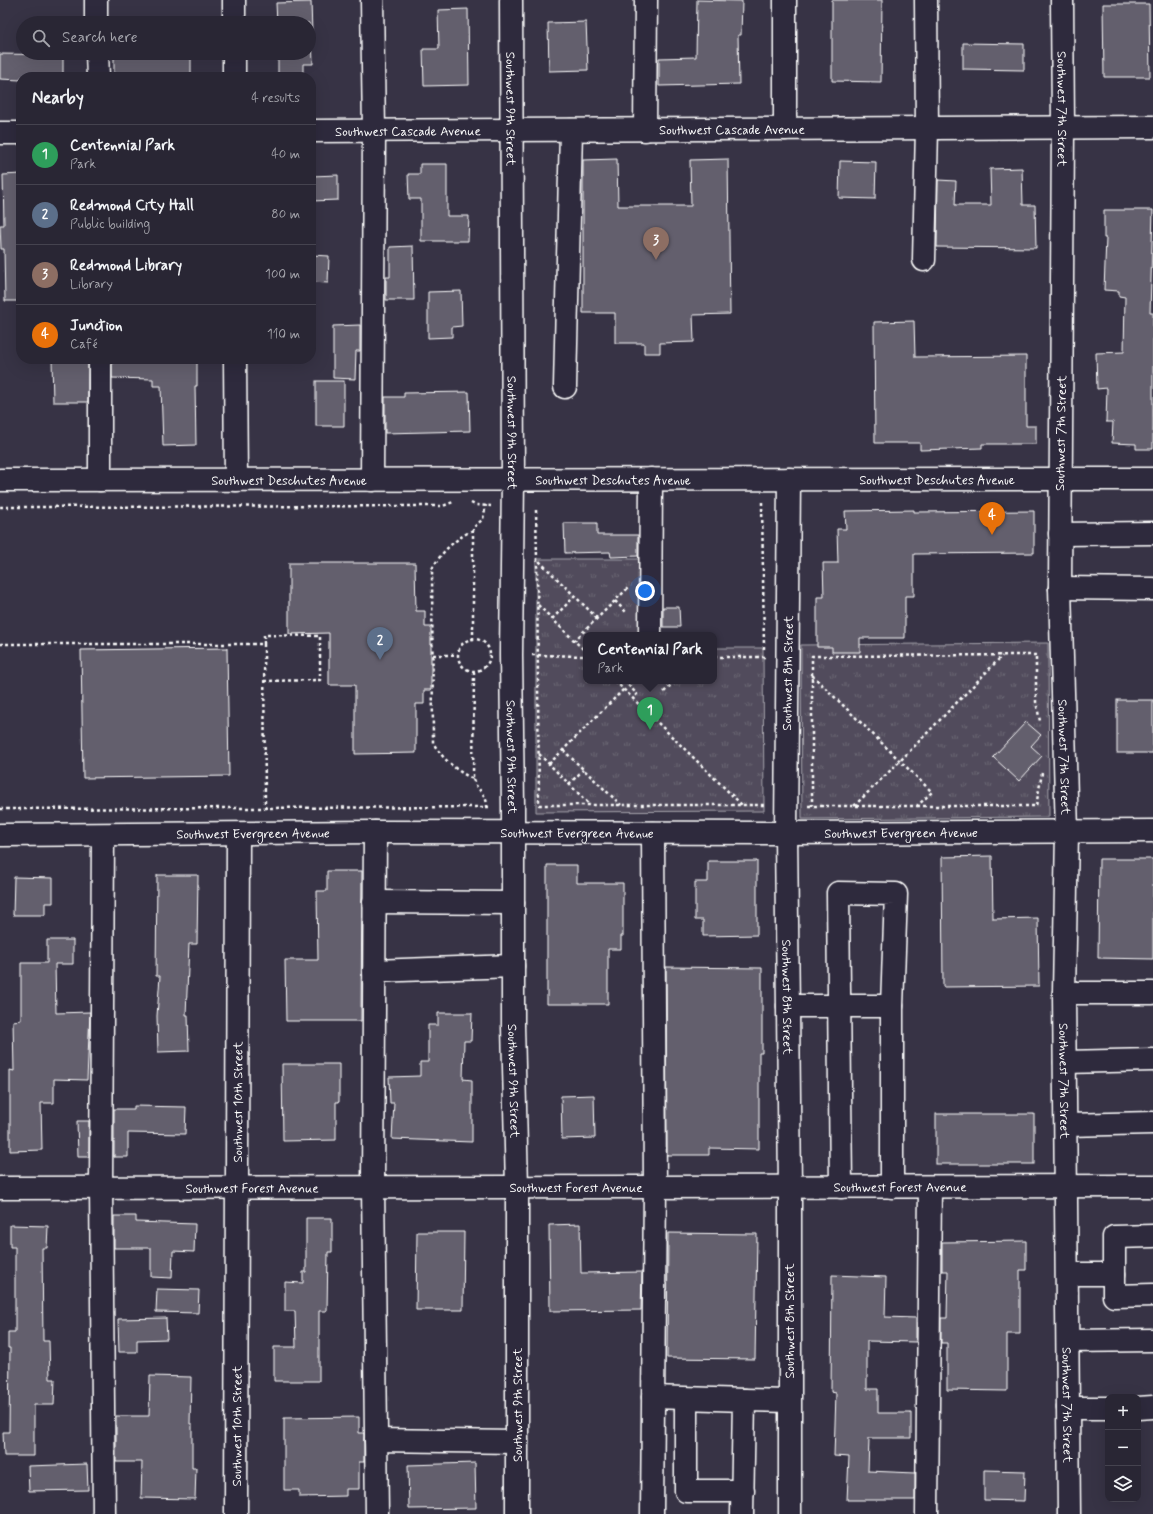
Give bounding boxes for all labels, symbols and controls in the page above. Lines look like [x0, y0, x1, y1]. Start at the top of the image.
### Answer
search box [16, 16, 316, 60]
icon: search [30, 27, 52, 49]
text: Search here [62, 28, 138, 48]
street label: Southwest 7th Street [1052, 51, 1070, 167]
street label: Southwest 9th Street [501, 52, 519, 167]
text: Nearby [32, 87, 84, 109]
text: 4 results [251, 90, 300, 107]
street label: Southwest Cascade Avenue [659, 122, 805, 139]
street label: Southwest Cascade Avenue [335, 123, 481, 141]
text: Centennial Park [70, 136, 175, 156]
text: 1 [42, 146, 48, 163]
text: 40 m [271, 146, 300, 163]
text: Park [70, 156, 96, 173]
text: Redmond City Hall [70, 196, 194, 216]
text: 2 [42, 206, 48, 223]
text: 80 m [271, 206, 300, 223]
text: Public building [70, 216, 150, 233]
pin: 3 [643, 227, 669, 260]
text: Redmond Library [70, 256, 182, 276]
text: 3 [42, 266, 48, 283]
text: 100 m [265, 266, 300, 283]
text: Library [70, 276, 113, 293]
text: Junction [70, 316, 122, 336]
text: 4 [41, 326, 49, 343]
text: 110 m [267, 326, 300, 343]
text: Café [70, 336, 97, 353]
street label: Southwest 7th Street [1052, 375, 1071, 491]
street label: Southwest 9th Street [503, 376, 520, 491]
street label: Southwest Deschutes Avenue [535, 472, 691, 490]
street label: Southwest Deschutes Avenue [859, 472, 1015, 489]
street label: Southwest Deschutes Avenue [211, 473, 367, 490]
pin: 4 [979, 502, 1005, 535]
your location [635, 581, 655, 601]
street label: Southwest 8th Street [779, 615, 798, 731]
pin: 2 [367, 627, 393, 660]
popup [583, 632, 717, 684]
text: Centennial Park [598, 640, 702, 660]
text: Park [598, 660, 623, 677]
pin: 1 [637, 697, 663, 730]
street label: Southwest 7th Street [1053, 699, 1074, 815]
street label: Southwest 9th Street [502, 700, 520, 814]
street label: Southwest Evergreen Avenue [176, 825, 330, 844]
street label: Southwest Evergreen Avenue [500, 825, 654, 844]
street label: Southwest Evergreen Avenue [824, 825, 978, 843]
street label: Southwest 8th Street [777, 939, 796, 1055]
street label: Southwest 7th Street [1054, 1023, 1072, 1139]
street label: Southwest 9th Street [503, 1024, 523, 1139]
street label: Southwest 10th Street [230, 1041, 247, 1163]
street label: Southwest Forest Avenue [833, 1179, 967, 1197]
street label: Southwest Forest Avenue [185, 1180, 319, 1198]
street label: Southwest Forest Avenue [509, 1180, 643, 1197]
street label: Southwest 8th Street [782, 1263, 799, 1379]
street label: Southwest 7th Street [1057, 1347, 1076, 1463]
street label: Southwest 9th Street [510, 1348, 527, 1462]
street label: Southwest 10th Street [229, 1365, 246, 1487]
map controls [1105, 1394, 1141, 1502]
button: + [1105, 1394, 1141, 1430]
button: − [1105, 1430, 1141, 1466]
button: layers [1105, 1466, 1141, 1502]

